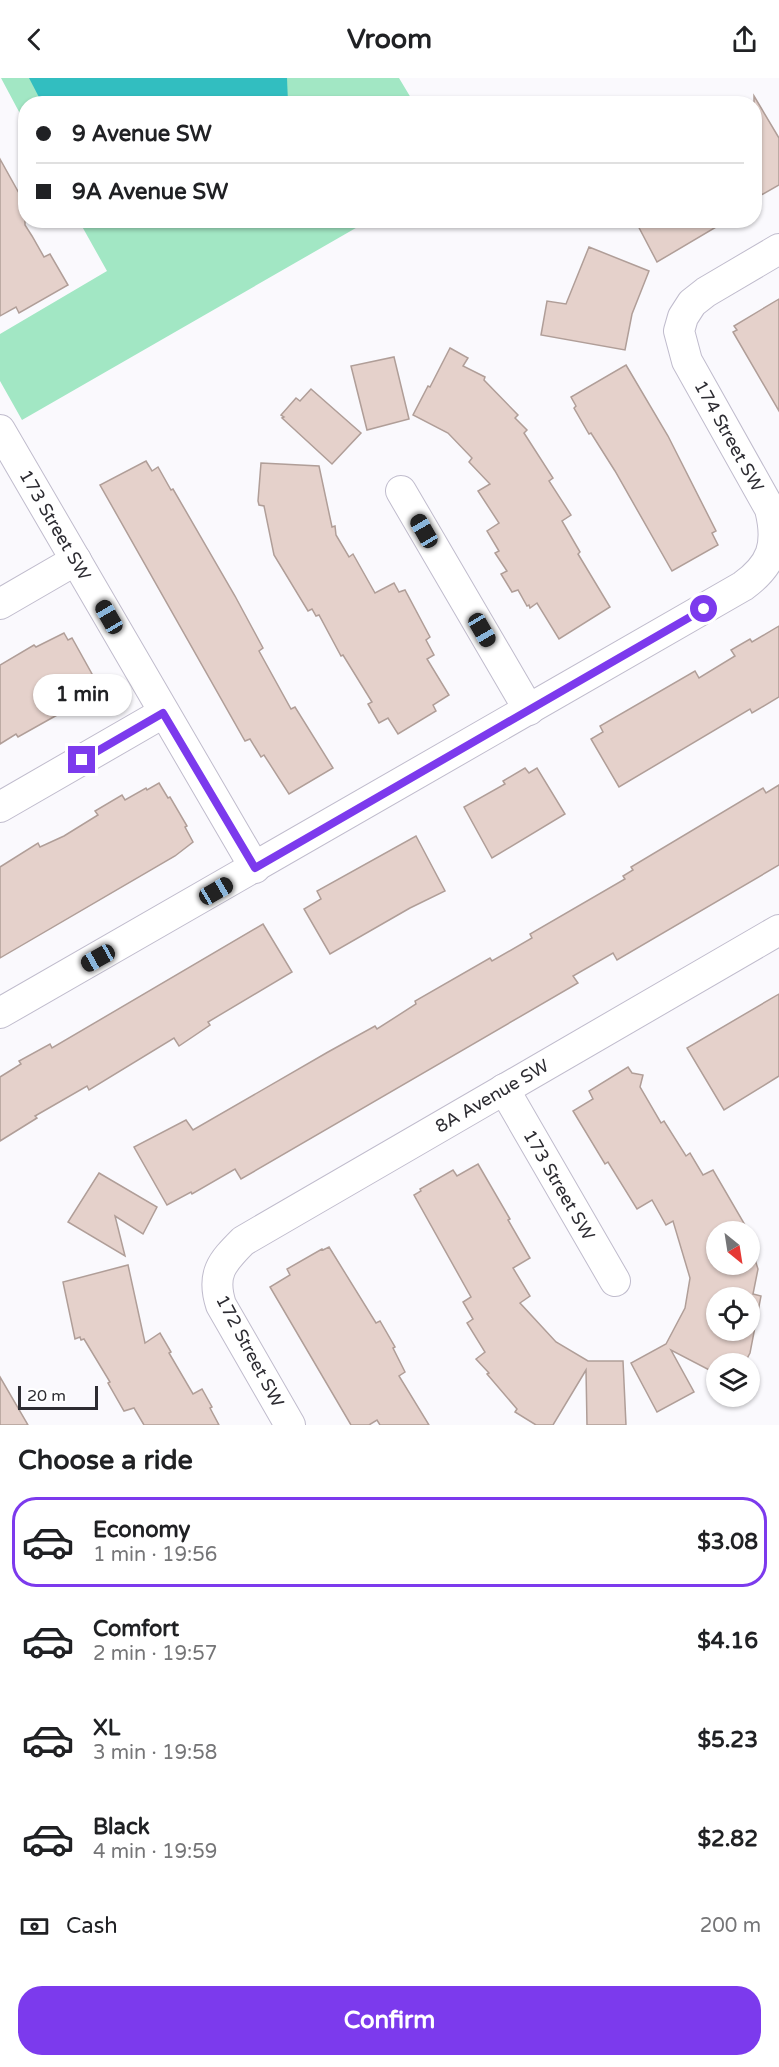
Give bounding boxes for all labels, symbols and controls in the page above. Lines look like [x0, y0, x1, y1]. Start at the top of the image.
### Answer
icon: back [18, 23, 51, 56]
text: Vroom [347, 23, 432, 56]
icon: share [728, 23, 761, 56]
text: 9 Avenue SW [72, 121, 212, 147]
text: 9A Avenue SW [72, 179, 228, 205]
street label: 174 Street SW [689, 376, 769, 496]
street label: 173 Street SW [14, 466, 96, 584]
car [407, 511, 441, 551]
route start [690, 595, 717, 622]
car [92, 597, 126, 637]
car [465, 610, 499, 650]
callout: 1 min [32, 673, 132, 715]
text: 1 min [56, 683, 109, 707]
route end [68, 746, 95, 773]
car [196, 874, 236, 908]
car [78, 941, 118, 975]
street label: 8A Avenue SW [431, 1055, 553, 1137]
street label: 173 Street SW [518, 1126, 600, 1244]
north arrow [706, 1221, 760, 1275]
map controls [706, 1221, 760, 1407]
button: locate [706, 1287, 760, 1341]
street label: 172 Street SW [211, 1291, 289, 1411]
button: layers [706, 1353, 760, 1407]
scale bar [18, 1383, 98, 1410]
text: 20 m [27, 1386, 66, 1406]
text: Choose a ride [18, 1444, 193, 1477]
icon: car [21, 1515, 75, 1569]
text: Economy [93, 1517, 190, 1543]
text: $3.08 [697, 1529, 758, 1555]
text: 1 min · 19:56 [93, 1543, 217, 1567]
icon: car [21, 1614, 75, 1668]
text: Comfort [93, 1616, 179, 1642]
text: $4.16 [697, 1628, 758, 1654]
text: 2 min · 19:57 [93, 1642, 217, 1666]
icon: car [21, 1713, 75, 1767]
text: XL [93, 1715, 120, 1741]
text: $5.23 [697, 1727, 758, 1753]
text: 3 min · 19:58 [93, 1741, 217, 1765]
icon: car [21, 1812, 75, 1866]
text: Black [93, 1814, 150, 1840]
text: $2.82 [697, 1826, 758, 1852]
text: 4 min · 19:59 [93, 1840, 217, 1864]
icon: cash [18, 1910, 51, 1943]
text: Cash [66, 1913, 118, 1939]
text: 200 m [700, 1914, 761, 1938]
button: Confirm [18, 1986, 761, 2055]

